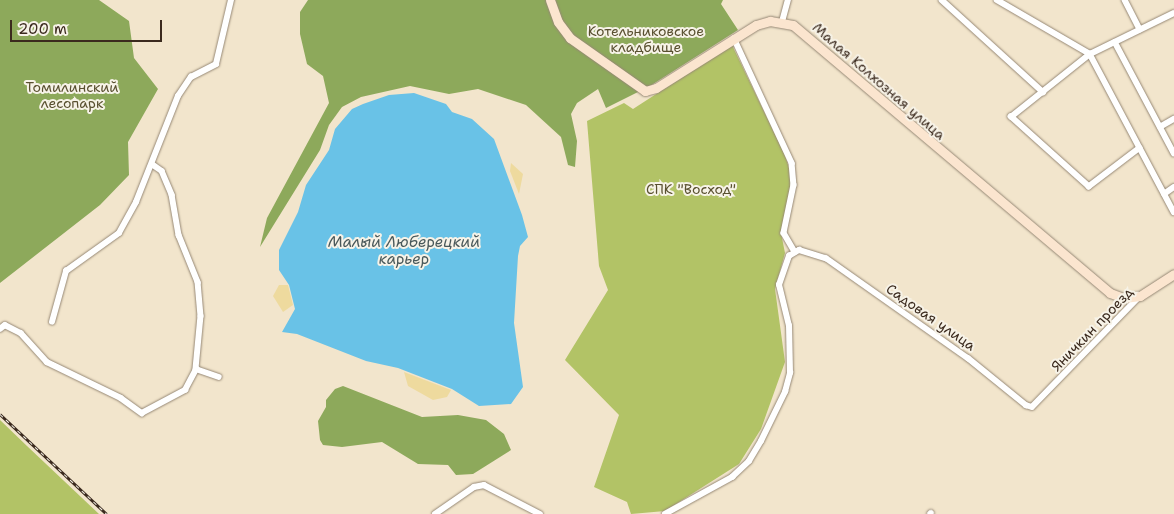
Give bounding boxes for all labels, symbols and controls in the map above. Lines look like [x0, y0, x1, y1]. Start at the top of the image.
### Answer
scale bar [12, 10, 165, 42]
text: 200 m [18, 19, 67, 39]
street label: Малая Колхозная улица [809, 19, 949, 143]
park label: Котельниковское кладбище [588, 23, 704, 56]
park label: Томилинский лесопарк [26, 79, 118, 111]
park label: СПК "Восход" [646, 181, 736, 197]
water label: Малый Люберецкий карьер [328, 233, 480, 268]
street label: Садовая улица [883, 280, 979, 354]
street label: Яничкин проезд [1048, 283, 1136, 375]

